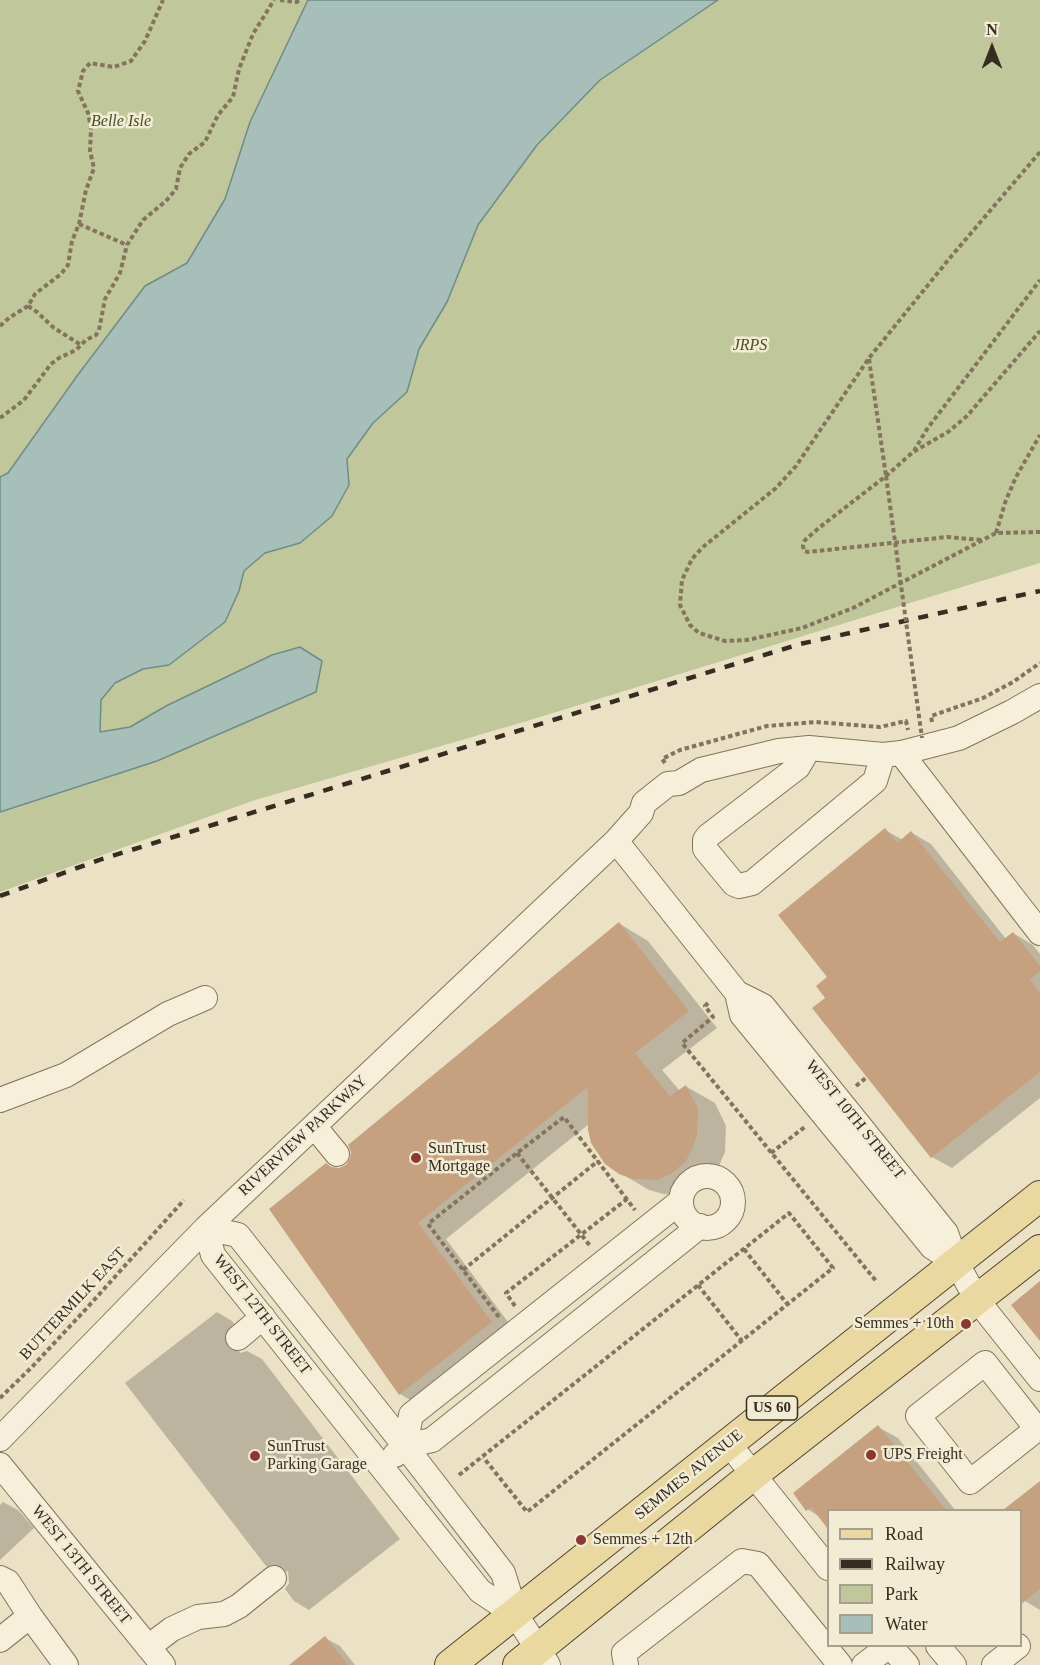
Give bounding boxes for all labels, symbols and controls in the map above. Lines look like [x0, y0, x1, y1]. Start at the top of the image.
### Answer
north arrow [962, 18, 1022, 78]
text: N [986, 21, 998, 38]
park label: Belle Isle [91, 112, 151, 132]
park label: JRPS [733, 336, 767, 356]
street label: WEST 10TH STREET [801, 1057, 909, 1183]
street label: RIVERVIEW PARKWAY [235, 1071, 371, 1201]
place label: SunTrust Mortgage [428, 1139, 490, 1177]
marker: SunTrust Mortgage [409, 1151, 423, 1165]
street label: BUTTERMILK EAST [16, 1244, 130, 1364]
street label: WEST 12TH STREET [209, 1251, 315, 1379]
place label: Semmes + 10th [854, 1314, 954, 1334]
marker: Semmes + 10th [959, 1317, 973, 1331]
road number: US 60 [746, 1396, 798, 1420]
street label: SEMMES AVENUE [631, 1426, 747, 1524]
place label: SunTrust Parking Garage [267, 1437, 367, 1475]
place label: UPS Freight [883, 1445, 963, 1465]
marker: UPS Freight [864, 1448, 878, 1462]
marker: SunTrust Parking Garage [248, 1449, 262, 1463]
street label: WEST 13TH STREET [27, 1502, 135, 1628]
legend [827, 1509, 1022, 1647]
text: Road [885, 1524, 923, 1544]
place label: Semmes + 12th [593, 1530, 693, 1550]
marker: Semmes + 12th [574, 1533, 588, 1547]
text: Railway [885, 1554, 945, 1574]
text: Park [885, 1584, 918, 1604]
text: Water [885, 1614, 928, 1634]

